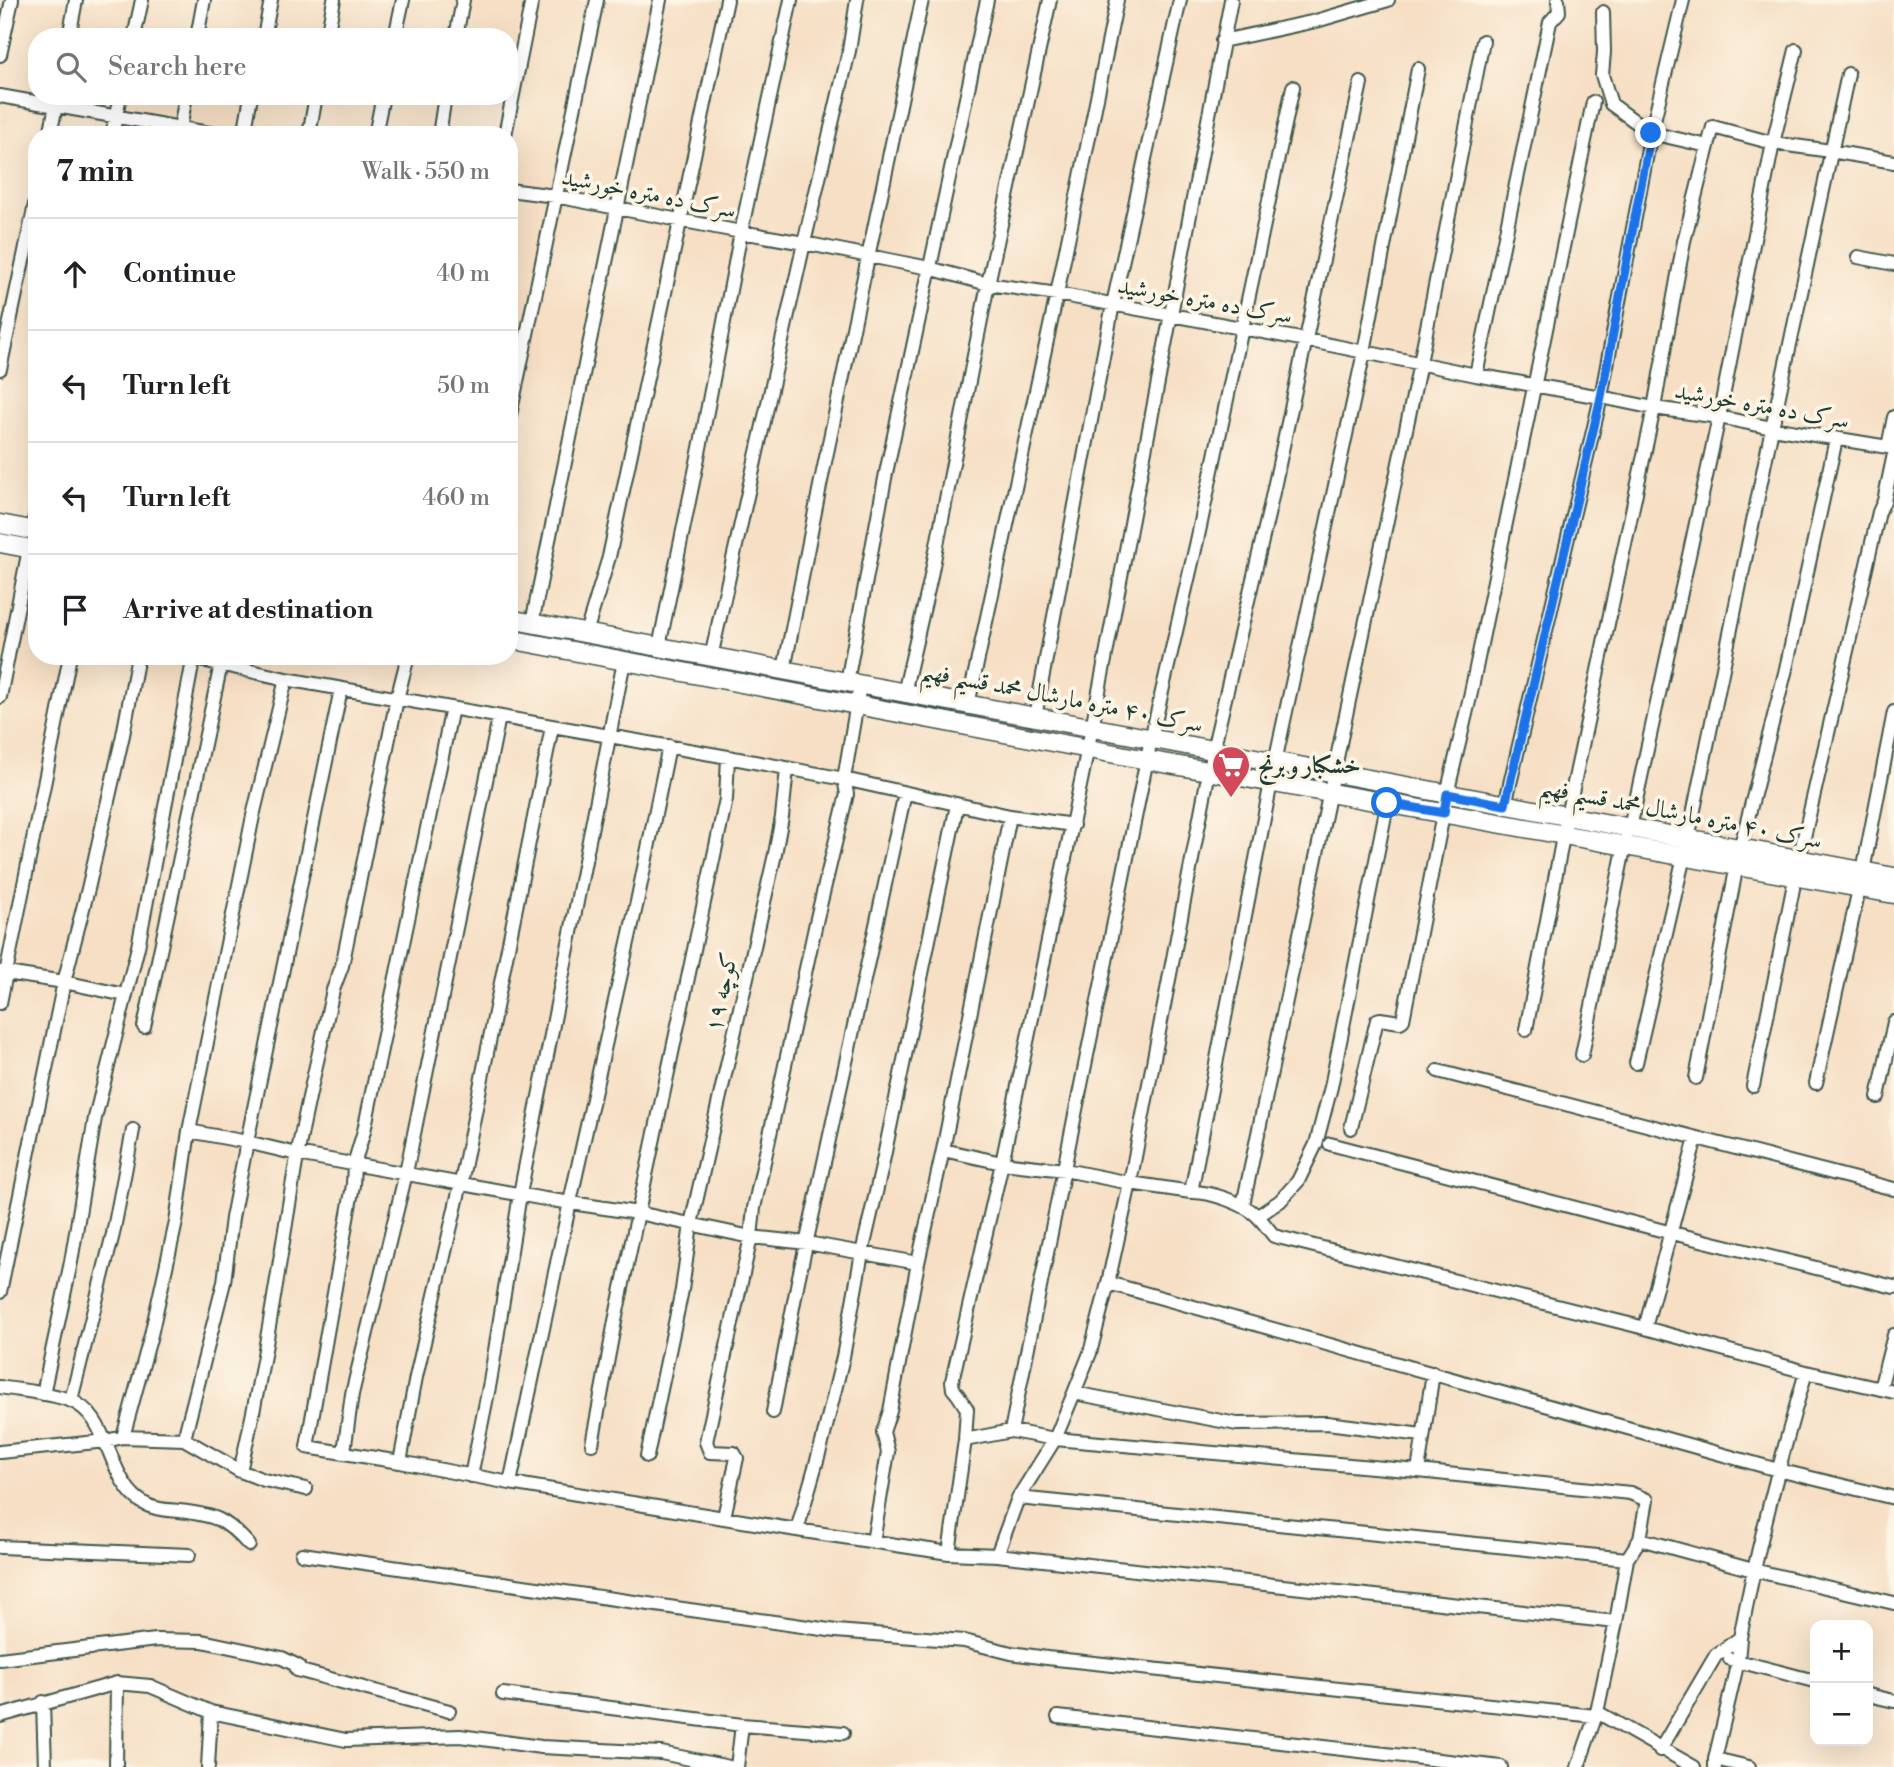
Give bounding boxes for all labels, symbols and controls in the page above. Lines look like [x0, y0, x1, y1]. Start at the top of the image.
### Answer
search box [28, 28, 518, 105]
icon: search [52, 48, 90, 86]
text: Search here [108, 51, 247, 83]
route end [1635, 117, 1666, 148]
text: 7 min [56, 153, 134, 191]
text: Walk · 550 m [361, 158, 490, 186]
street label: سرک ده متره خورشید [559, 162, 739, 226]
icon: ahead [56, 255, 94, 293]
text: Continue [123, 258, 236, 290]
text: 40 m [436, 260, 490, 288]
street label: سرک ده متره خورشید [1115, 271, 1295, 331]
icon: left [56, 367, 94, 405]
text: Turn left [123, 370, 231, 402]
text: 50 m [437, 372, 490, 400]
street label: سرک ده متره خورشید [1672, 376, 1852, 436]
icon: left [56, 479, 94, 517]
text: Turn left [123, 482, 231, 514]
text: 460 m [422, 484, 490, 512]
icon: arrive [56, 591, 94, 629]
text: Arrive at destination [123, 594, 373, 626]
street label: سرک ۴۰ متره مارشال محمد قسیم فهیم [917, 656, 1205, 748]
supermarket icon: خشکبار و برنج [1210, 744, 1252, 799]
place label: خشکبار و برنج [1258, 751, 1361, 785]
street label: سرک ۴۰ متره مارشال محمد قسیم فهیم [1536, 772, 1824, 864]
route start [1371, 787, 1402, 818]
street label: کوچه ۱۹ [699, 950, 746, 1035]
map controls [1810, 1620, 1873, 1746]
button: + [1810, 1620, 1873, 1683]
button: − [1810, 1683, 1873, 1746]

